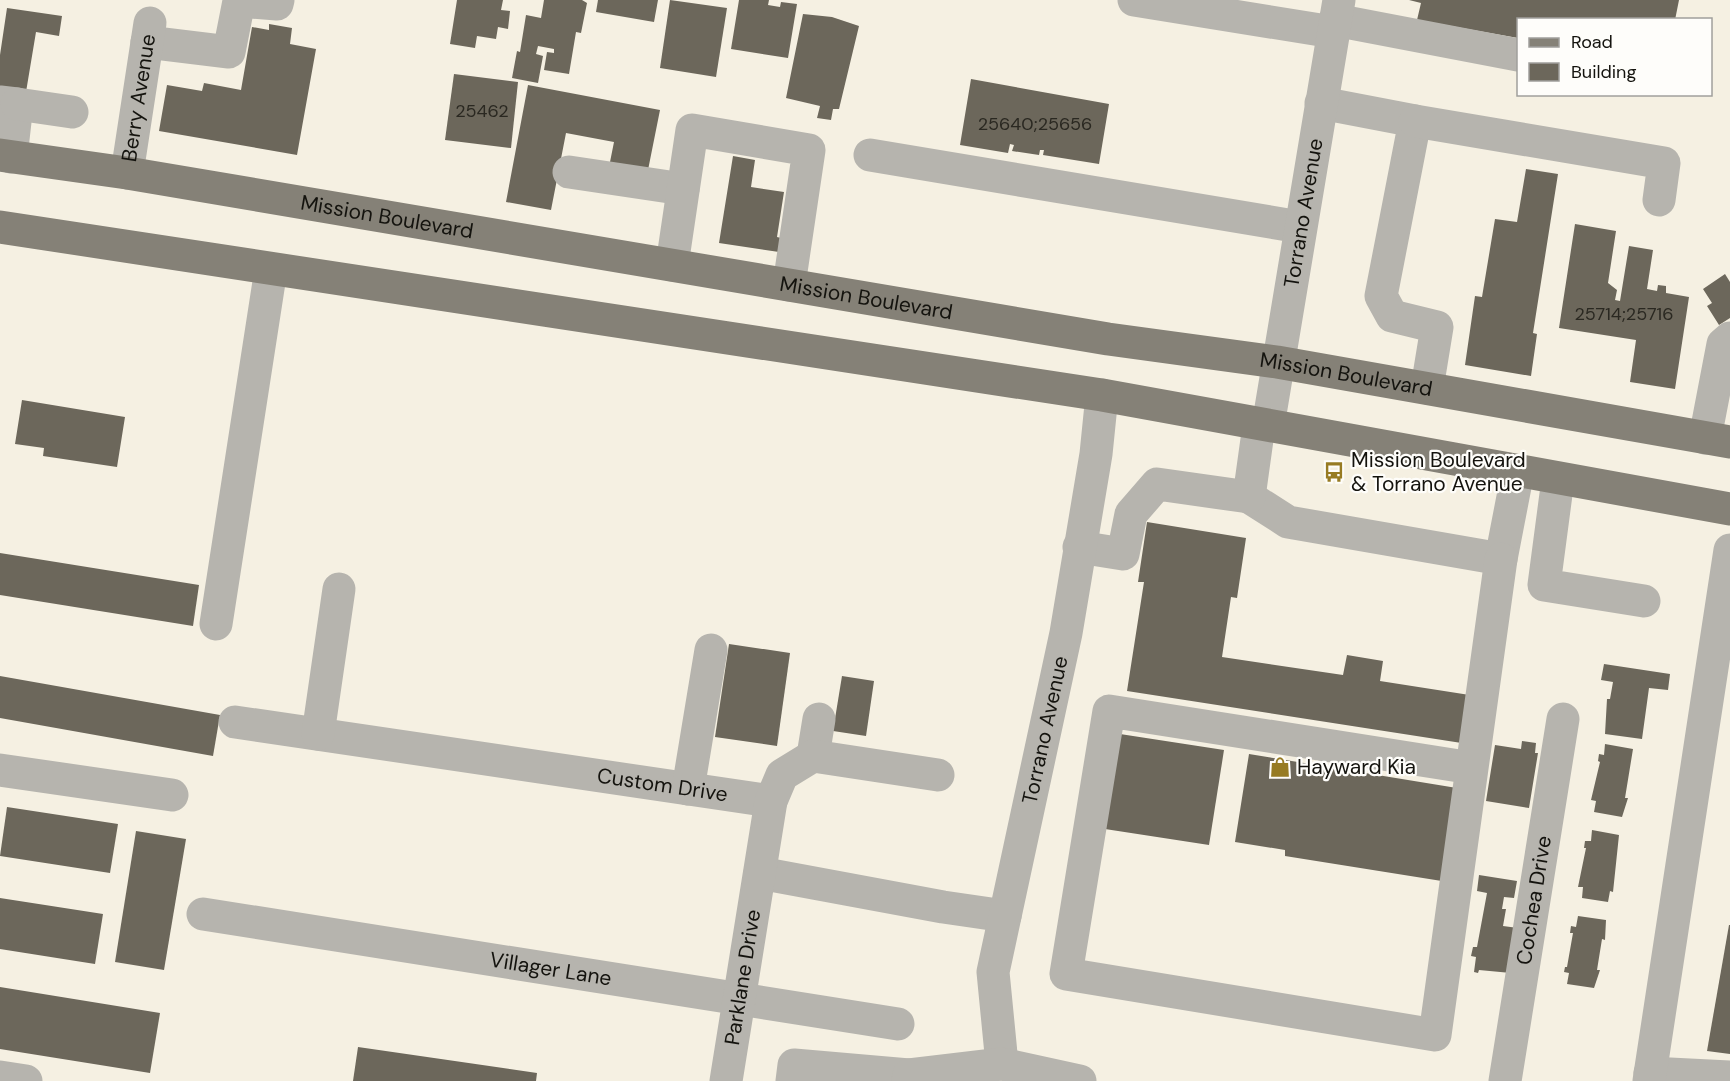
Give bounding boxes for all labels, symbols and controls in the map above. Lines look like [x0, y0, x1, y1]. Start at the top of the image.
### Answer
legend [1517, 18, 1712, 96]
text: Road [1571, 30, 1613, 54]
street label: Berry Avenue [115, 32, 162, 164]
text: Building [1571, 60, 1636, 84]
house number: 25462 [455, 99, 509, 123]
house number: 25640;25656 [978, 112, 1092, 136]
street label: Torrano Avenue [1277, 136, 1330, 290]
street label: Mission Boulevard [298, 189, 476, 245]
street label: Mission Boulevard [778, 270, 955, 326]
house number: 25714;25716 [1575, 302, 1674, 326]
street label: Mission Boulevard [1258, 346, 1435, 403]
place label: Mission Boulevard & Torrano Avenue [1351, 446, 1526, 498]
bus stop icon: Mission Boulevard & Torrano Avenue [1322, 460, 1346, 484]
street label: Torrano Avenue [1016, 653, 1075, 807]
place label: Hayward Kia [1297, 753, 1416, 781]
shop icon: Hayward Kia [1268, 755, 1292, 779]
street label: Custom Drive [595, 762, 730, 808]
street label: Cochea Drive [1510, 834, 1558, 967]
street label: Parklane Drive [718, 907, 767, 1047]
street label: Villager Lane [488, 946, 614, 992]

